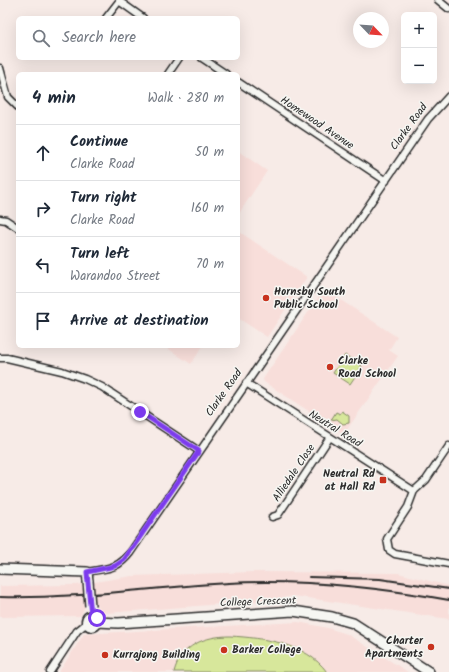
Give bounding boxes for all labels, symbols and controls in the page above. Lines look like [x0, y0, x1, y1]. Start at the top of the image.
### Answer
north arrow [353, 12, 389, 48]
map controls [401, 12, 437, 84]
button: + [401, 12, 437, 48]
search box [16, 16, 240, 60]
text: Search here [62, 26, 136, 50]
icon: search [30, 27, 52, 49]
button: − [401, 48, 437, 84]
text: 4 min [32, 85, 76, 112]
text: Walk · 280 m [148, 88, 224, 109]
street label: Homewood Avenue [276, 92, 358, 154]
street label: Clarke Road [386, 99, 433, 154]
text: Continue [70, 130, 128, 154]
icon: ahead [32, 142, 54, 164]
text: 50 m [195, 142, 224, 163]
text: Clarke Road [70, 154, 135, 175]
text: Turn right [70, 186, 137, 210]
icon: right [32, 198, 54, 220]
text: 160 m [191, 198, 224, 219]
text: Clarke Road [70, 210, 135, 231]
text: Turn left [70, 242, 130, 266]
icon: left [32, 254, 54, 276]
text: 70 m [196, 254, 224, 275]
text: Warandoo Street [70, 266, 160, 287]
place label: Hornsby South Public School [274, 283, 345, 314]
marker: Hornsby South Public School [261, 293, 271, 303]
text: Arrive at destination [70, 309, 209, 333]
icon: arrive [32, 310, 54, 332]
place label: Clarke Road School [338, 352, 396, 383]
marker: Clarke Road School [325, 362, 335, 372]
street label: Clarke Road [201, 365, 247, 421]
route end [131, 403, 149, 421]
street label: Neutral Road [305, 405, 366, 453]
street label: Alliedale Close [268, 440, 320, 506]
place label: Neutral Rd at Hall Rd [323, 465, 376, 496]
marker: Neutral Rd at Hall Rd [378, 475, 388, 485]
street label: College Crescent [220, 592, 297, 612]
route start [88, 609, 106, 627]
place label: Charter Apartments [365, 632, 424, 663]
place label: Barker College [232, 641, 302, 659]
marker: Charter Apartments [426, 642, 436, 652]
marker: Barker College [219, 645, 229, 655]
place label: Kurrajong Building [113, 646, 200, 664]
marker: Kurrajong Building [100, 650, 110, 660]

